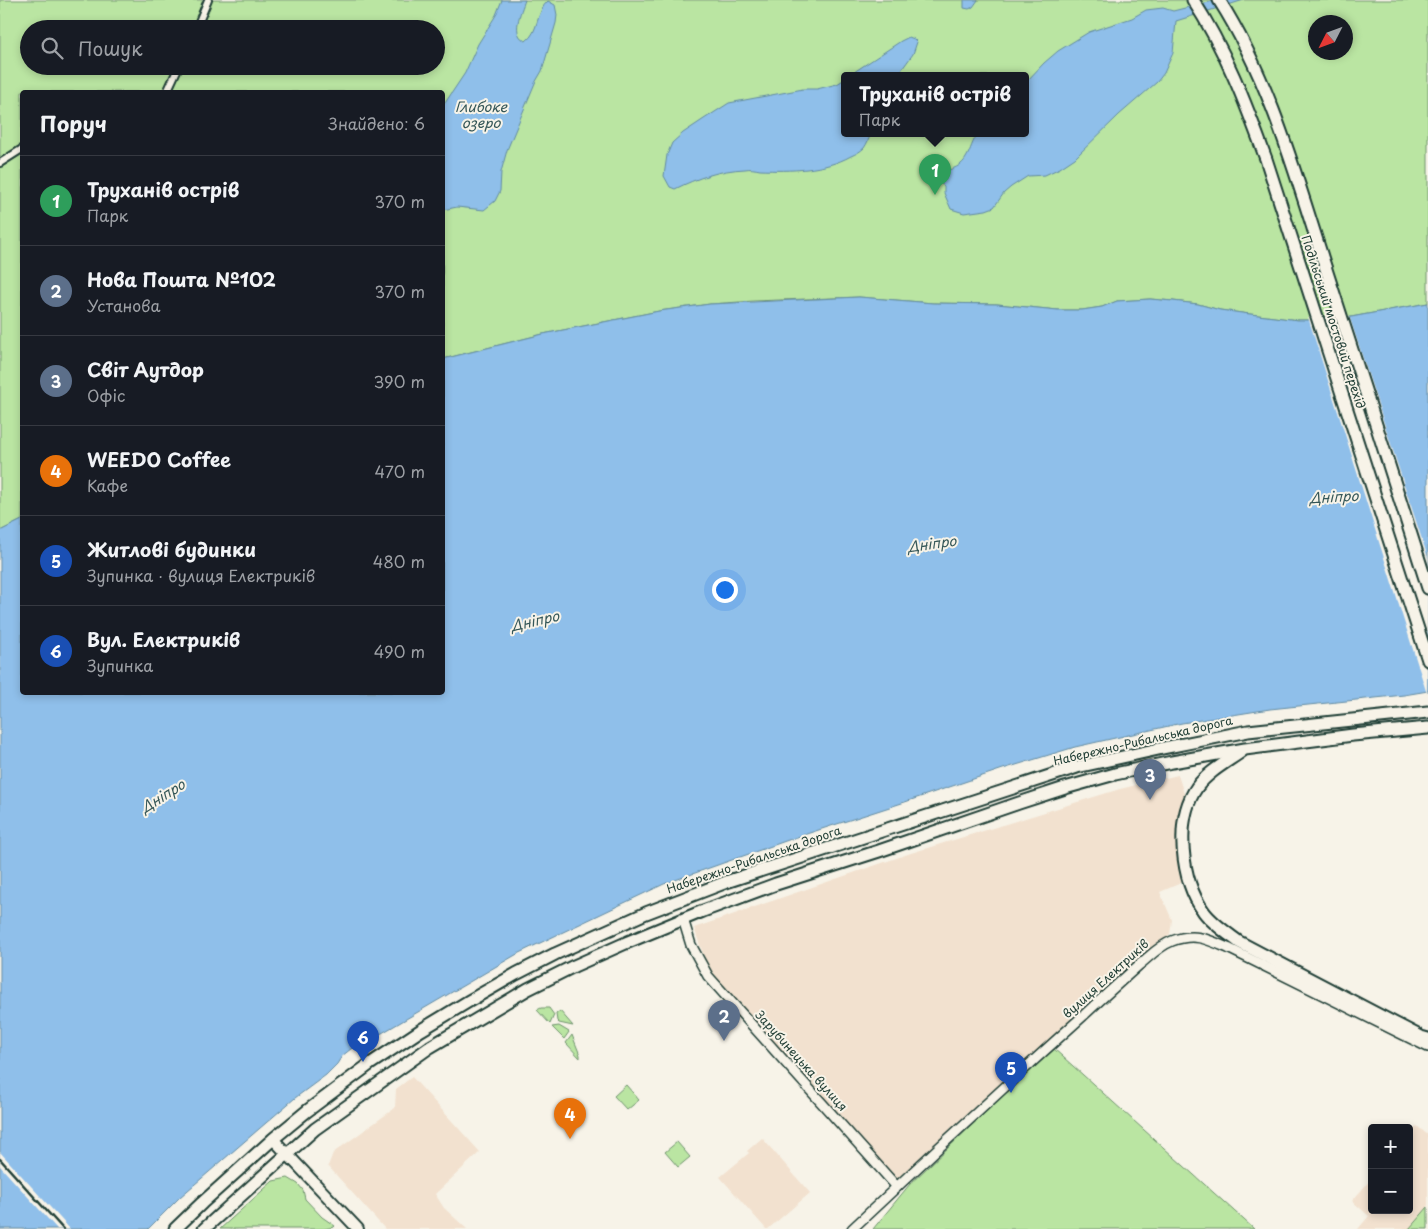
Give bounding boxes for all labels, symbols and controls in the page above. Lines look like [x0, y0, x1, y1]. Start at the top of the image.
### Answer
north arrow [1308, 15, 1353, 60]
search box [20, 20, 445, 75]
icon: search [38, 34, 66, 62]
text: Пошук [78, 34, 143, 62]
popup [841, 72, 1029, 137]
text: Труханів острів [859, 79, 1011, 107]
water label: Глибоке озеро [455, 96, 508, 133]
text: Поруч [40, 107, 107, 139]
text: Парк [859, 107, 900, 131]
text: Знайдено: 6 [328, 111, 425, 135]
pin: 1 [919, 154, 951, 195]
text: Труханів острів [87, 175, 239, 203]
text: 1 [52, 189, 60, 213]
text: 370 m [375, 189, 425, 213]
text: Парк [87, 203, 128, 227]
street label: Подільський мостовий перехід [1297, 233, 1371, 411]
text: Нова Пошта №102 [87, 265, 276, 293]
text: 2 [50, 279, 62, 303]
text: 370 m [375, 279, 425, 303]
text: Установа [87, 293, 160, 317]
text: Світ Аутдор [87, 355, 204, 383]
text: 3 [51, 369, 61, 393]
text: 390 m [374, 369, 425, 393]
text: Офіс [87, 383, 125, 407]
text: WEEDO Coffee [87, 445, 231, 473]
text: 4 [51, 459, 61, 483]
text: 470 m [375, 459, 425, 483]
text: Кафе [87, 473, 128, 497]
water label: Дніпро [1307, 485, 1360, 508]
water label: Дніпро [904, 530, 959, 558]
text: Житлові будинки [87, 535, 256, 563]
text: 5 [51, 549, 61, 573]
text: 480 m [373, 549, 425, 573]
text: Зупинка · вулиця Електриків [87, 563, 315, 587]
your location [712, 577, 738, 603]
water label: Дніпро [507, 605, 562, 637]
text: Вул. Електриків [87, 625, 240, 653]
text: 6 [50, 639, 62, 663]
text: 490 m [374, 639, 425, 663]
text: Зупинка [87, 653, 153, 677]
street label: Набережно-Рибальська дорога [1051, 711, 1235, 769]
pin: 3 [1134, 759, 1166, 800]
water label: Дніпро [135, 773, 190, 818]
street label: Набережно-Рибальська дорога [664, 821, 844, 897]
street label: вулиця Електриків [1058, 935, 1152, 1022]
pin: 2 [708, 1000, 740, 1041]
street label: Зарубинецька вулиця [752, 1006, 852, 1115]
pin: 6 [347, 1021, 379, 1062]
pin: 5 [995, 1052, 1027, 1093]
pin: 4 [554, 1098, 586, 1139]
map controls [1368, 1124, 1413, 1214]
button: + [1368, 1124, 1413, 1169]
button: − [1368, 1169, 1413, 1214]

